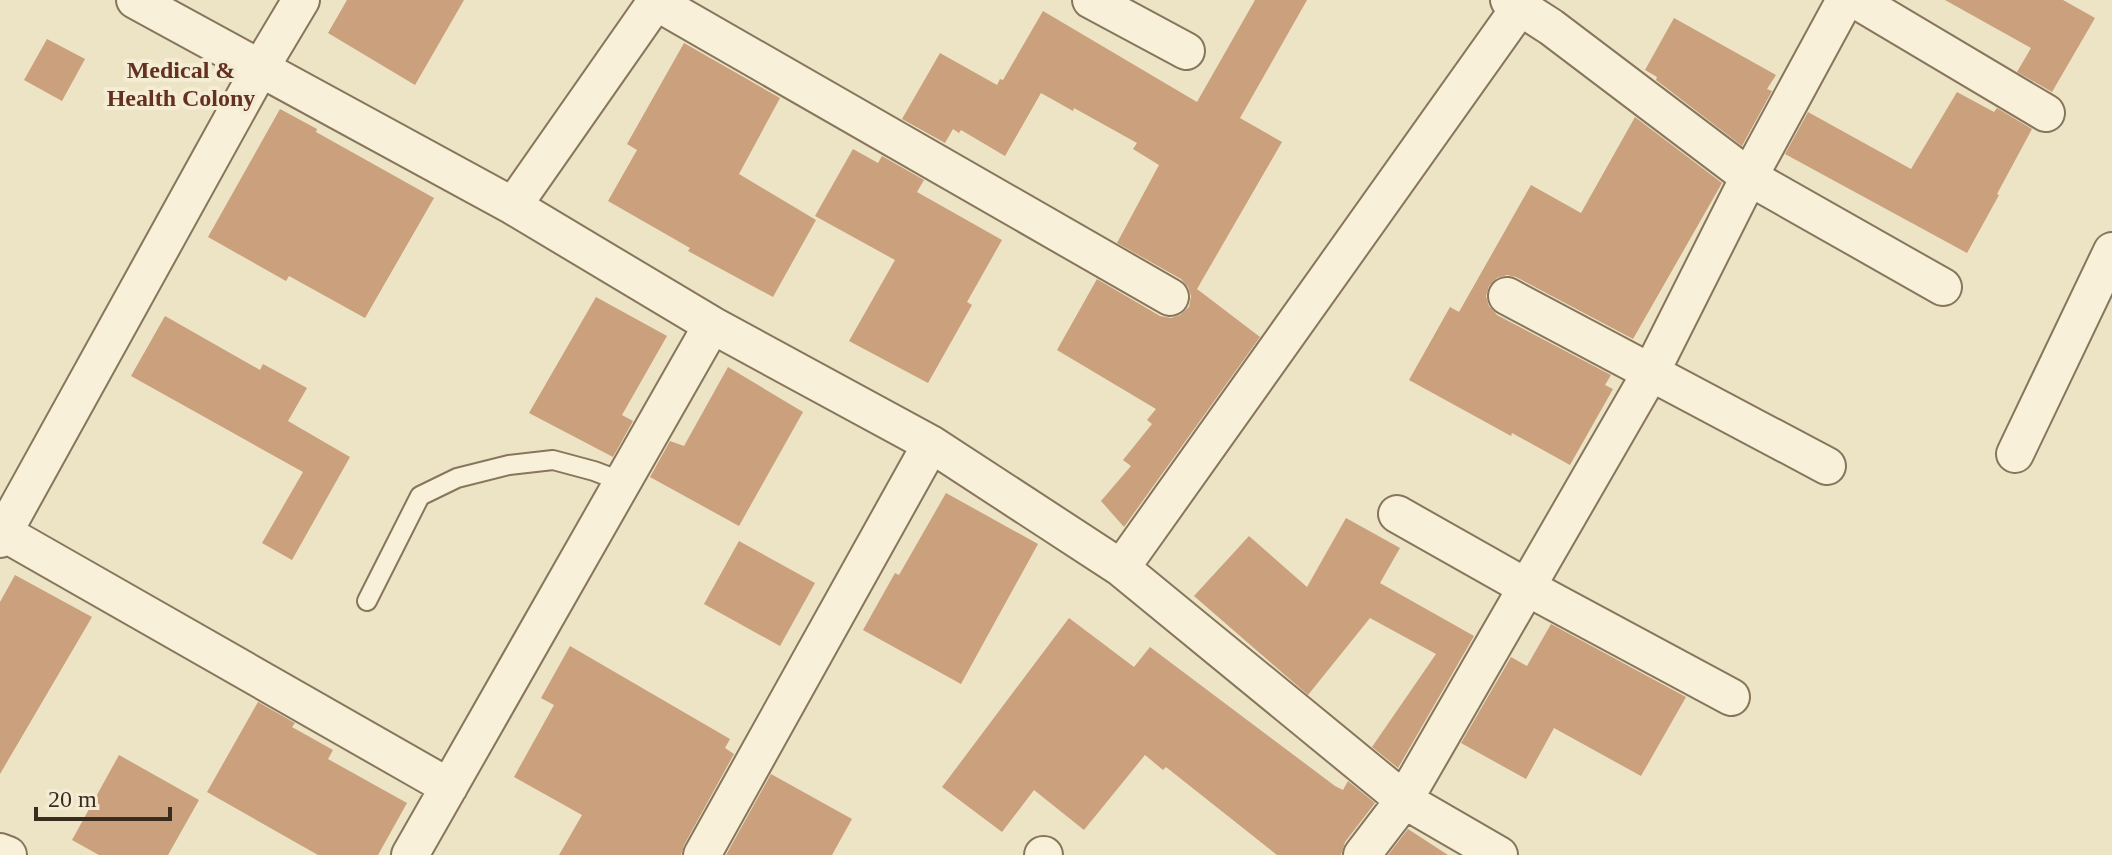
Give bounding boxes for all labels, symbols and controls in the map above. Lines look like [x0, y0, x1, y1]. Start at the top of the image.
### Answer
district label: Medical & Health Colony [107, 57, 255, 111]
scale bar [36, 771, 170, 821]
text: 20 m [48, 786, 97, 812]

